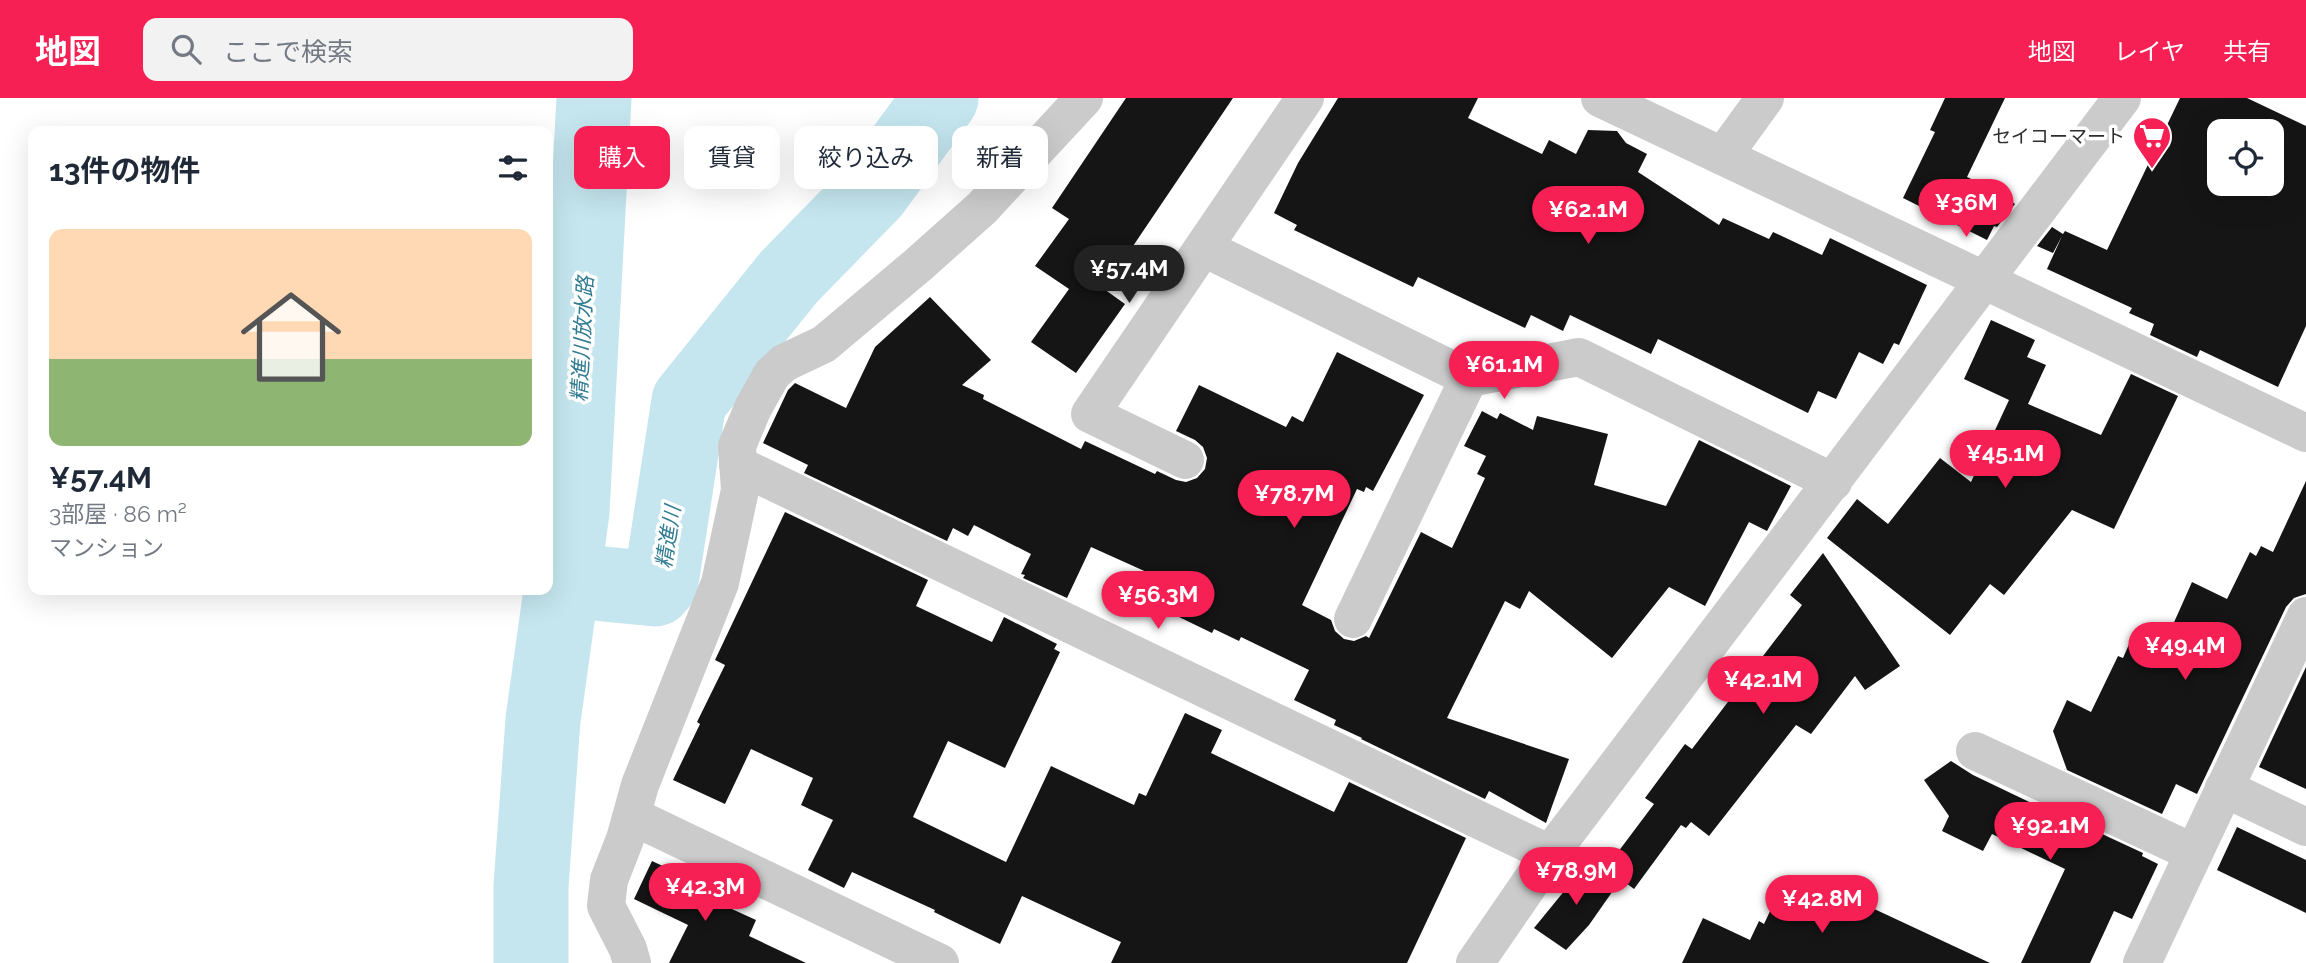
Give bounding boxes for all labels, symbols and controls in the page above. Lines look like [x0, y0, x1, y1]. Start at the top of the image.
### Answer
search box [143, 18, 633, 81]
icon: search [167, 30, 205, 68]
text: 地図 [35, 32, 101, 71]
text: ここで検索 [223, 37, 353, 67]
text: 地図 [2028, 37, 2076, 66]
text: レイヤ [2114, 37, 2185, 66]
text: 共有 [2223, 37, 2271, 66]
supermarket icon: セイコーマート [2131, 115, 2173, 170]
map controls [2207, 119, 2284, 196]
button: locate [2207, 119, 2284, 196]
place label: セイコーマート [1992, 125, 2125, 147]
chip: 購入 [574, 126, 670, 189]
chip: 賃貸 [684, 126, 780, 189]
chip: 絞り込み [794, 126, 938, 189]
chip: 新着 [952, 126, 1048, 189]
icon: filters [494, 149, 532, 187]
text: 13件の物件 [49, 153, 201, 188]
pin: ¥36M [1925, 180, 2007, 239]
pin: ¥62.1M [1531, 186, 1645, 246]
text: ¥36M [1934, 188, 1998, 215]
text: ¥62.1M [1548, 195, 1628, 222]
pin: ¥57.4M [1072, 246, 1186, 305]
text: ¥57.4M [1090, 254, 1168, 281]
water label: 精進川放水路 [566, 273, 598, 403]
icon: home [228, 274, 354, 400]
pin: ¥61.1M [1447, 342, 1561, 401]
text: ¥61.1M [1465, 350, 1543, 377]
pin: ¥45.1M [1948, 430, 2062, 490]
text: ¥45.1M [1966, 439, 2044, 466]
text: ¥57.4M [49, 460, 152, 495]
pin: ¥78.7M [1237, 470, 1351, 530]
text: ¥78.7M [1254, 479, 1334, 506]
text: 3部屋 · 86 m² [49, 500, 187, 527]
water label: 精進川 [651, 502, 686, 570]
text: マンション [49, 534, 164, 561]
pin: ¥56.3M [1101, 572, 1215, 631]
text: ¥56.3M [1118, 580, 1198, 607]
pin: ¥49.4M [2128, 622, 2242, 682]
text: ¥49.4M [2144, 631, 2226, 658]
pin: ¥42.1M [1706, 656, 1820, 716]
text: ¥42.1M [1724, 665, 1802, 692]
pin: ¥92.1M [1993, 802, 2107, 862]
text: ¥92.1M [2010, 811, 2090, 838]
pin: ¥78.9M [1519, 848, 1633, 907]
text: ¥78.9M [1535, 856, 1617, 883]
pin: ¥42.3M [648, 864, 762, 923]
text: ¥42.3M [665, 872, 745, 899]
pin: ¥42.8M [1765, 876, 1879, 935]
text: ¥42.8M [1781, 884, 1863, 911]

